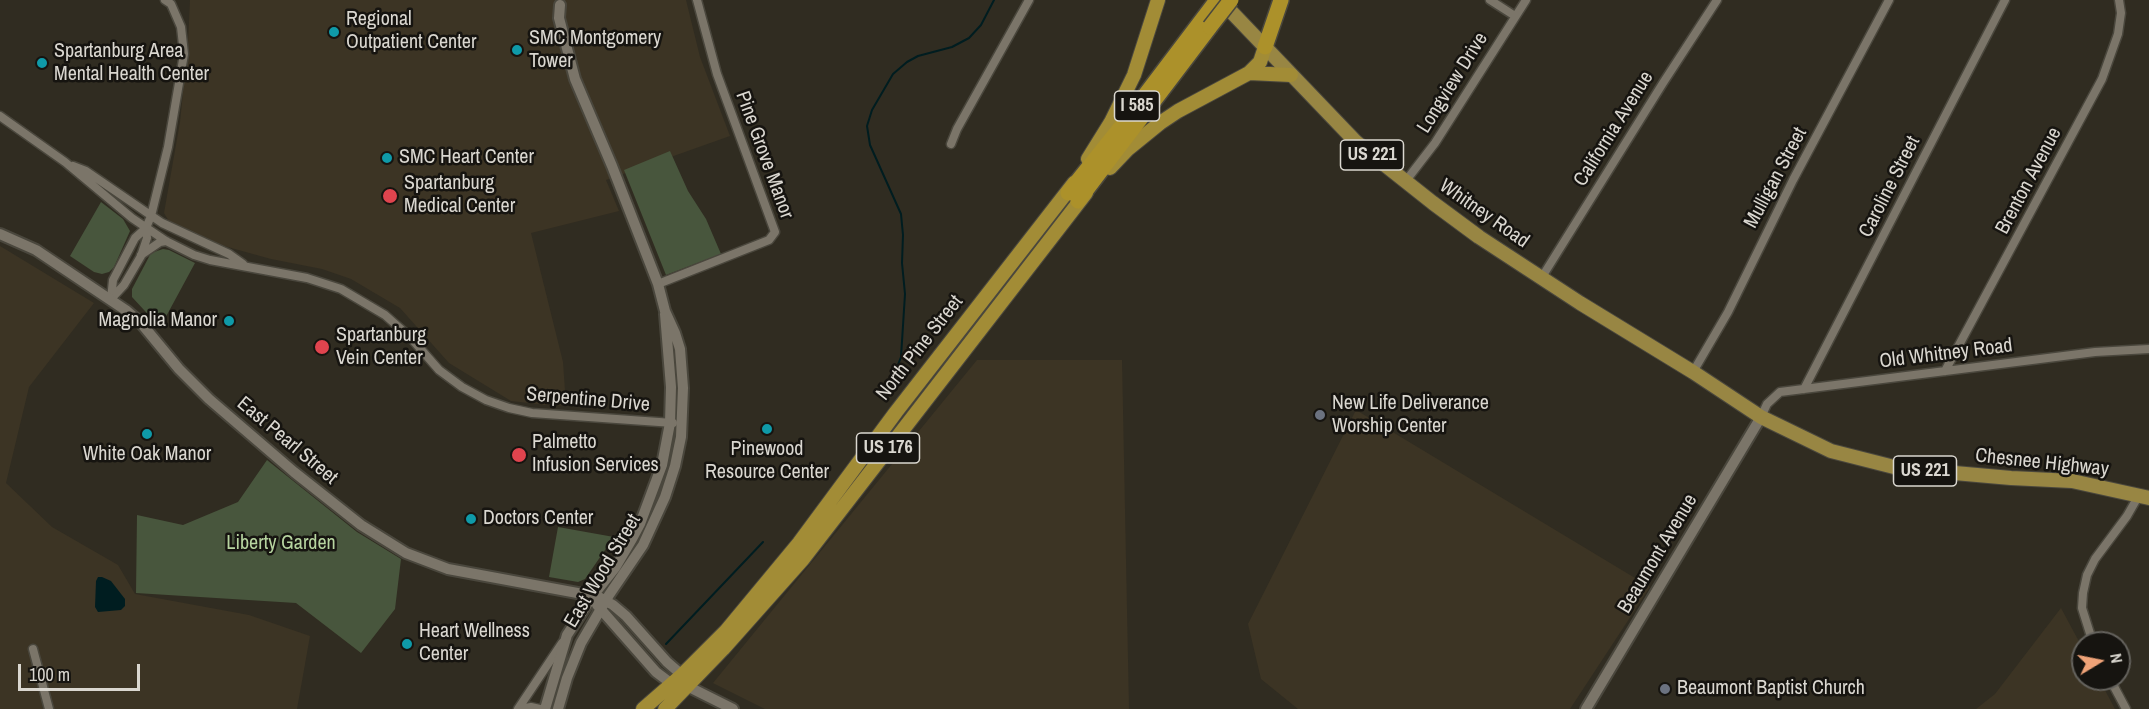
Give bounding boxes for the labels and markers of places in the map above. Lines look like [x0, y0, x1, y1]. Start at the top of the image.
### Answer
place label: Regional Outpatient Center [346, 8, 476, 55]
marker: Regional Outpatient Center [327, 25, 341, 39]
place label: SMC Montgomery Tower [529, 27, 661, 74]
place label: Spartanburg Area Mental Health Center [54, 40, 209, 87]
marker: SMC Montgomery Tower [510, 43, 524, 57]
marker: Spartanburg Area Mental Health Center [35, 56, 49, 70]
place label: SMC Heart Center [399, 146, 534, 170]
marker: SMC Heart Center [380, 151, 394, 165]
place label: Spartanburg Medical Center [404, 172, 515, 219]
marker: Spartanburg Medical Center [381, 187, 399, 205]
place label: Magnolia Manor [99, 309, 217, 333]
marker: Magnolia Manor [222, 314, 236, 328]
place label: Spartanburg Vein Center [336, 324, 426, 371]
marker: Spartanburg Vein Center [313, 338, 331, 356]
place label: New Life Deliverance Worship Center [1332, 392, 1489, 439]
marker: New Life Deliverance Worship Center [1313, 408, 1327, 422]
marker: Pinewood Resource Center [760, 422, 774, 436]
marker: White Oak Manor [140, 427, 154, 441]
place label: Palmetto Infusion Services [532, 431, 659, 478]
place label: Pinewood Resource Center [705, 438, 829, 485]
place label: White Oak Manor [83, 443, 211, 467]
marker: Palmetto Infusion Services [510, 446, 528, 464]
place label: Doctors Center [483, 507, 593, 531]
marker: Doctors Center [464, 512, 478, 526]
place label: Heart Wellness Center [419, 620, 530, 667]
marker: Heart Wellness Center [400, 637, 414, 651]
place label: Beaumont Baptist Church [1677, 677, 1865, 701]
marker: Beaumont Baptist Church [1658, 682, 1672, 696]

